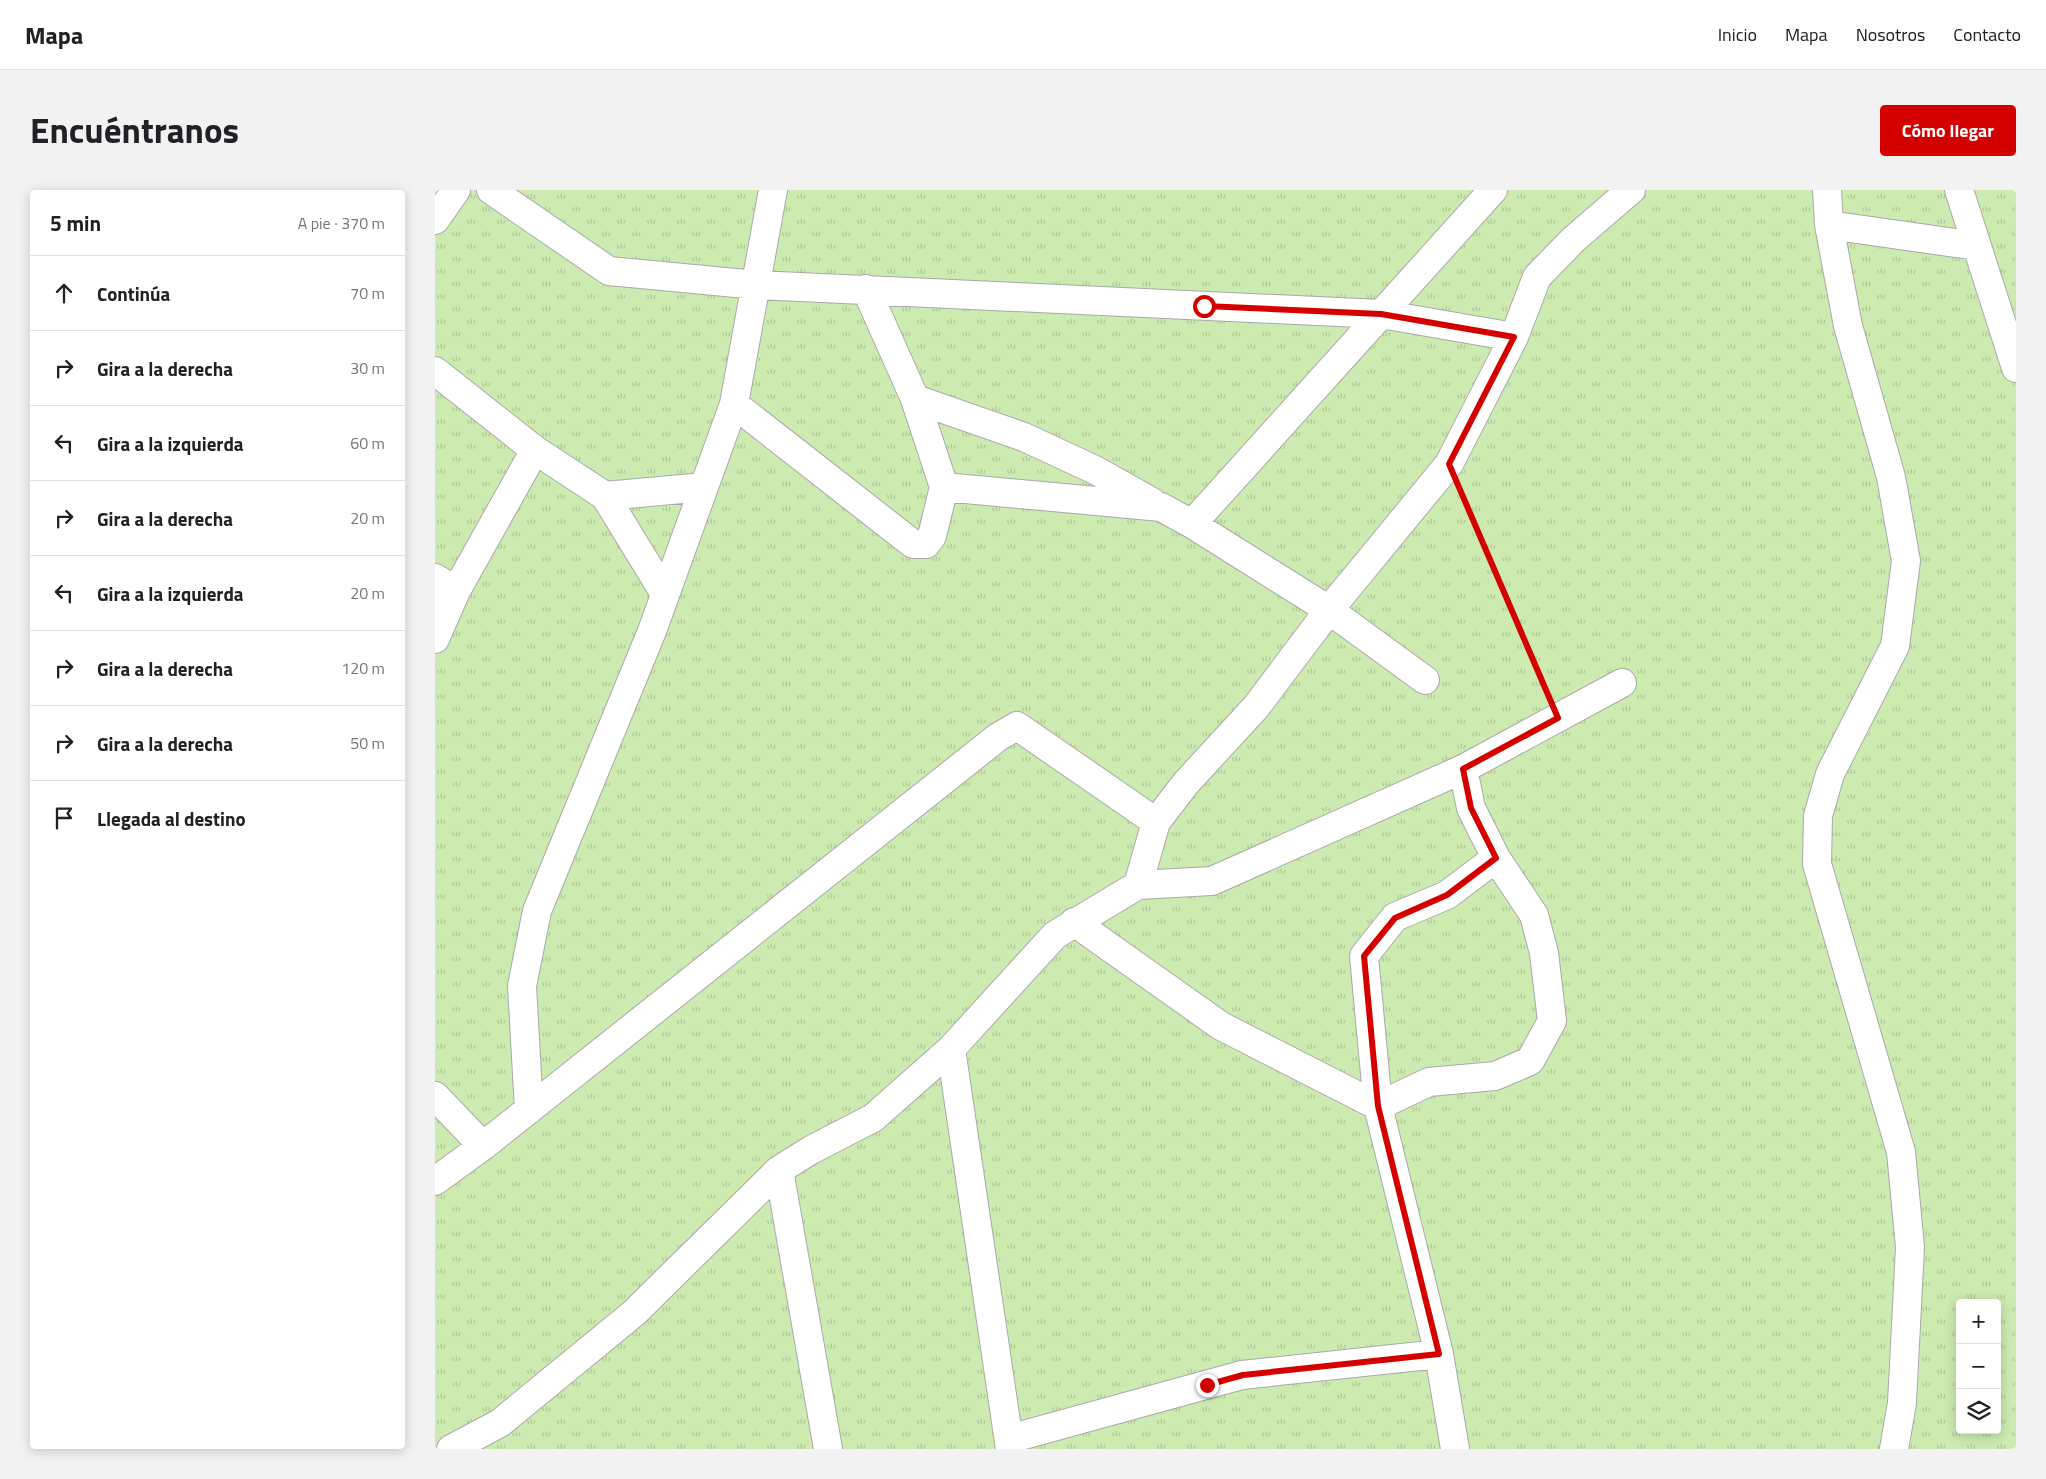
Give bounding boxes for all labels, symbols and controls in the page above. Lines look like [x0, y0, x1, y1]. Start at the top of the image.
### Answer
text: Mapa [25, 17, 83, 53]
text: Inicio [1718, 21, 1757, 48]
text: Mapa [1785, 21, 1828, 48]
text: Nosotros [1856, 21, 1925, 48]
text: Contacto [1953, 21, 2021, 48]
text: Encuéntranos [30, 103, 239, 157]
button: Cómo llegar [1880, 105, 2016, 156]
text: 5 min [50, 207, 101, 239]
text: A pie · 370 m [298, 211, 385, 235]
icon: ahead [50, 279, 78, 307]
text: Continúa [97, 279, 170, 308]
text: 70 m [350, 281, 385, 305]
route start [1193, 295, 1216, 318]
icon: right [50, 354, 78, 382]
text: Gira a la derecha [97, 354, 233, 383]
text: 30 m [350, 356, 385, 380]
icon: left [50, 429, 78, 457]
text: Gira a la izquierda [97, 429, 244, 458]
text: 60 m [350, 431, 385, 455]
icon: right [50, 504, 78, 532]
text: Gira a la derecha [97, 504, 233, 533]
text: 20 m [350, 506, 385, 530]
icon: left [50, 579, 78, 607]
text: Gira a la izquierda [97, 579, 244, 608]
text: 20 m [350, 581, 385, 605]
icon: right [50, 654, 78, 682]
text: Gira a la derecha [97, 654, 233, 683]
text: 120 m [341, 656, 385, 680]
icon: right [50, 729, 78, 757]
text: Gira a la derecha [97, 729, 233, 758]
text: 50 m [350, 731, 385, 755]
icon: arrive [50, 804, 78, 832]
text: Llegada al destino [97, 804, 246, 833]
map controls [1956, 1299, 2001, 1434]
button: + [1956, 1299, 2001, 1344]
button: − [1956, 1344, 2001, 1389]
route end [1196, 1374, 1219, 1397]
button: layers [1956, 1389, 2001, 1434]

